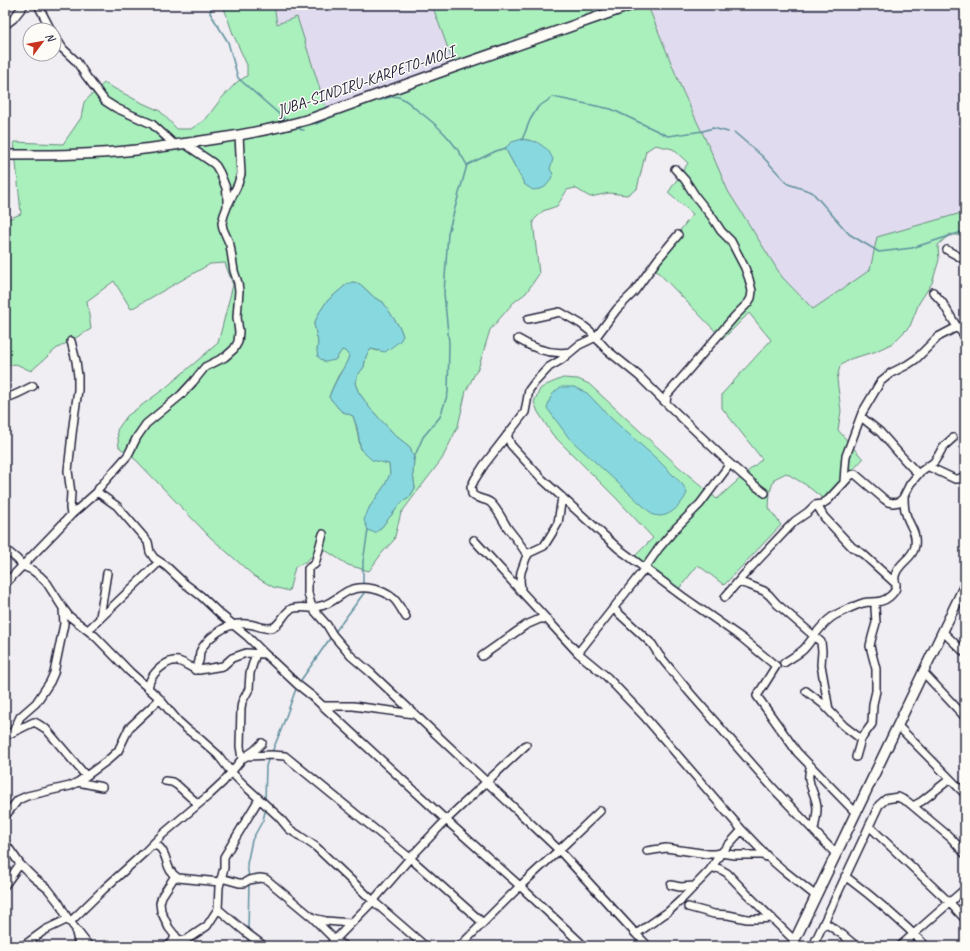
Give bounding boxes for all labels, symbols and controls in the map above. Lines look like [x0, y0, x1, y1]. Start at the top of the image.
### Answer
north arrow [22, 22, 62, 62]
text: N [43, 30, 59, 45]
street label: JUBA-SINDIRU-KARPETO-MOLI [273, 40, 461, 121]

